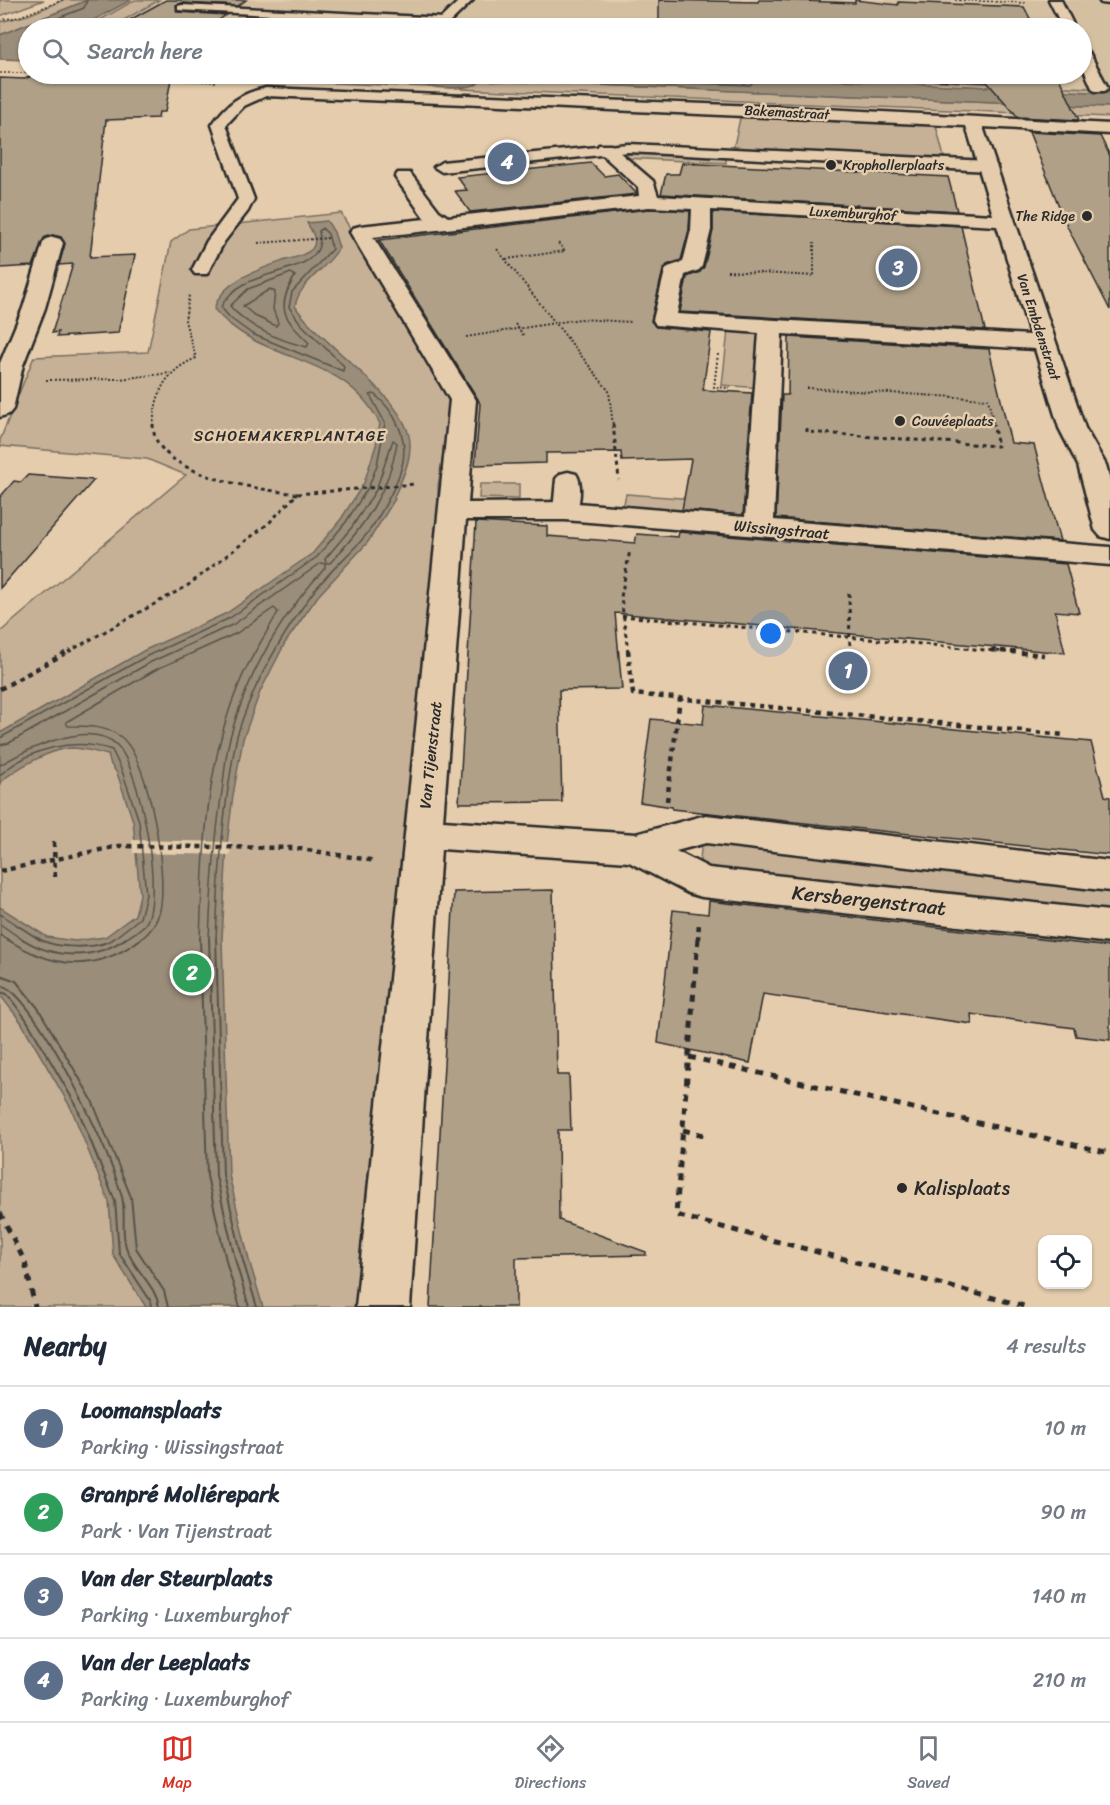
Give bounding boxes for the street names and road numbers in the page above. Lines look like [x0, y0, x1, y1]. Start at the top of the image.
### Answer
street label: Bakemastraat [744, 98, 832, 127]
street label: Luxemburghof [809, 199, 899, 228]
street label: Van Embdenstraat [1009, 271, 1068, 385]
street label: Wissingstraat [733, 511, 831, 548]
street label: Van Tijenstraat [410, 700, 451, 810]
street label: Kersbergenstraat [790, 875, 948, 926]

